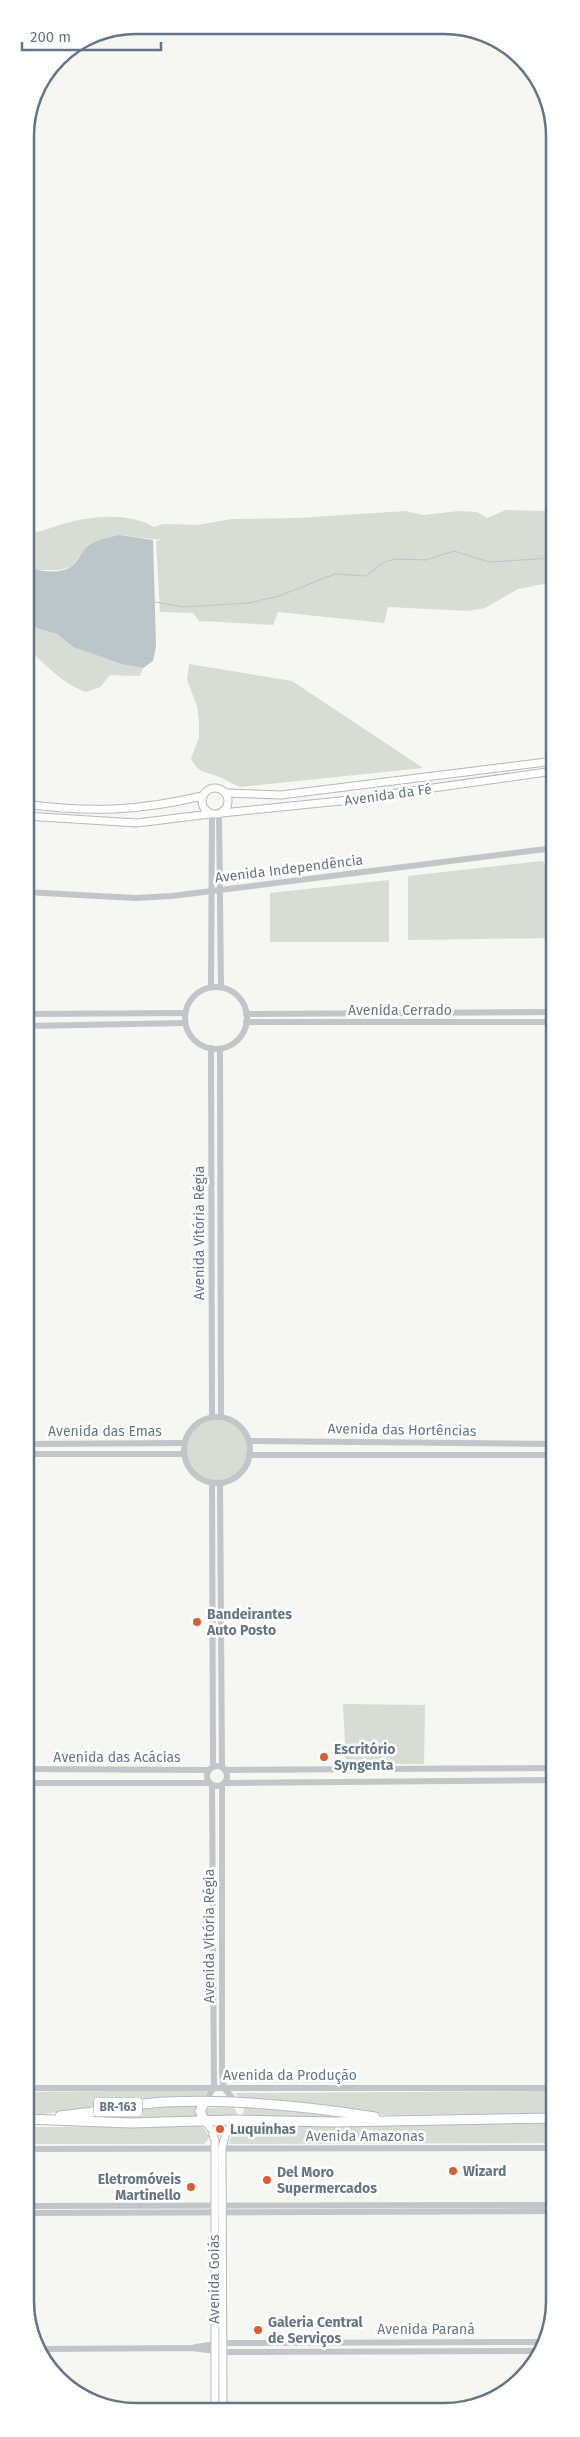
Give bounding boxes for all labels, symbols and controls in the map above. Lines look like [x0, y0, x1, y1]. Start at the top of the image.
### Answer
scale bar [22, 20, 161, 52]
text: 200 m [30, 28, 71, 46]
street label: Avenida da Fé [343, 780, 433, 810]
street label: Avenida Independência [214, 851, 364, 887]
street label: Avenida Cerrado [348, 1002, 452, 1019]
street label: Avenida Vitória Régia [191, 1166, 208, 1300]
street label: Avenida das Hortências [327, 1420, 477, 1440]
street label: Avenida das Emas [48, 1423, 162, 1440]
place label: Bandeirantes Auto Posto [206, 1606, 292, 1639]
marker: Bandeirantes Auto Posto [191, 1616, 203, 1628]
place label: Escritório Syngenta [334, 1741, 395, 1774]
street label: Avenida das Acácias [53, 1749, 181, 1766]
marker: Escritório Syngenta [318, 1751, 330, 1763]
street label: Avenida Vitória Régia [201, 1869, 218, 2003]
street label: Avenida da Produção [223, 2067, 357, 2084]
road number: BR-163 [94, 2098, 142, 2116]
place label: Luquinhas [230, 2121, 296, 2138]
marker: Luquinhas [214, 2123, 226, 2135]
street label: Avenida Amazonas [306, 2128, 425, 2145]
place label: Wizard [463, 2163, 506, 2180]
place label: Del Moro Supermercados [277, 2164, 377, 2197]
marker: Wizard [447, 2165, 459, 2177]
place label: Eletromóveis Martinello [98, 2171, 181, 2204]
marker: Del Moro Supermercados [261, 2174, 273, 2186]
marker: Eletromóveis Martinello [185, 2181, 197, 2193]
street label: Avenida Goiás [206, 2234, 223, 2324]
place label: Galeria Central de Serviços [268, 2314, 364, 2348]
street label: Avenida Paraná [377, 2321, 475, 2338]
marker: Galeria Central de Serviços [252, 2324, 264, 2336]

